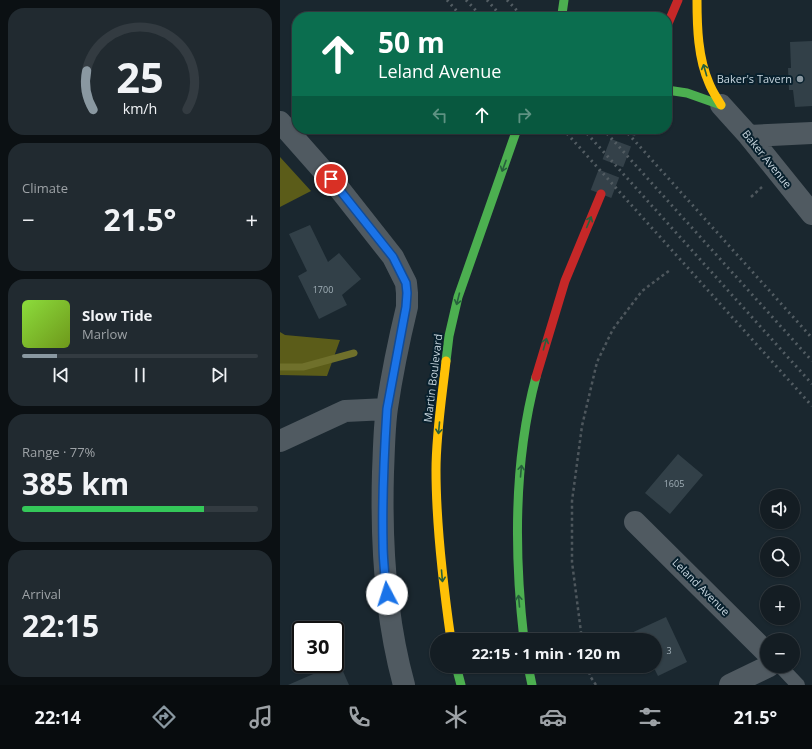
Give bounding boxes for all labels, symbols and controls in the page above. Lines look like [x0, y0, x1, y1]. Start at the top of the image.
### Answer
text: 50 m [378, 23, 445, 61]
icon: ahead [312, 28, 364, 80]
text: 25 [116, 49, 164, 105]
text: Leland Avenue [378, 59, 501, 83]
one-way arrow [701, 64, 708, 77]
place label: Baker's Tavern [717, 71, 792, 86]
marker: Baker's Tavern [795, 74, 805, 84]
text: km/h [123, 98, 157, 117]
icon: left [429, 104, 451, 126]
icon: ahead [471, 104, 493, 126]
icon: right [513, 104, 535, 126]
street label: Baker Avenue [739, 126, 796, 191]
one-way arrow [500, 159, 507, 172]
pin [314, 162, 348, 196]
icon: arrive [320, 168, 342, 190]
text: Climate [22, 179, 68, 197]
text: 21.5° [104, 199, 176, 240]
text: − [22, 204, 35, 234]
text: + [245, 204, 258, 234]
one-way arrow [586, 217, 594, 229]
house number: 1700 [313, 283, 333, 296]
one-way arrow [453, 292, 461, 305]
text: Slow Tide [82, 305, 152, 325]
text: Marlow [82, 325, 127, 343]
street label: Martin Boulevard [420, 333, 445, 423]
one-way arrow [542, 338, 549, 351]
icon: previous [50, 364, 72, 386]
icon: pause [129, 364, 151, 386]
icon: next [208, 364, 230, 386]
one-way arrow [436, 421, 443, 434]
text: Range · 77% [22, 443, 95, 461]
text: 385 km [22, 463, 129, 504]
one-way arrow [517, 465, 524, 478]
house number: 1605 [664, 477, 684, 490]
map controls [760, 489, 800, 673]
button: sound [760, 489, 800, 529]
button: search [760, 537, 800, 577]
street label: Leland Avenue [669, 555, 733, 619]
one-way arrow [439, 569, 446, 582]
position arrow [366, 573, 408, 615]
text: Arrival [22, 585, 61, 603]
button: + [760, 585, 800, 625]
one-way arrow [516, 595, 523, 608]
text: 22:15 [22, 605, 99, 646]
speed limit sign: 30 [292, 621, 344, 673]
button: − [760, 633, 800, 673]
text: 22:15 · 1 min · 120 m [472, 643, 620, 663]
house number: 3 [666, 644, 672, 657]
icon: directions [150, 703, 178, 731]
icon: music [247, 703, 275, 731]
icon: phone [345, 703, 373, 731]
icon: climate [442, 703, 470, 731]
icon: car [539, 703, 567, 731]
icon: filters [636, 703, 664, 731]
text: 22:14 [35, 705, 81, 729]
text: 21.5° [734, 705, 777, 729]

